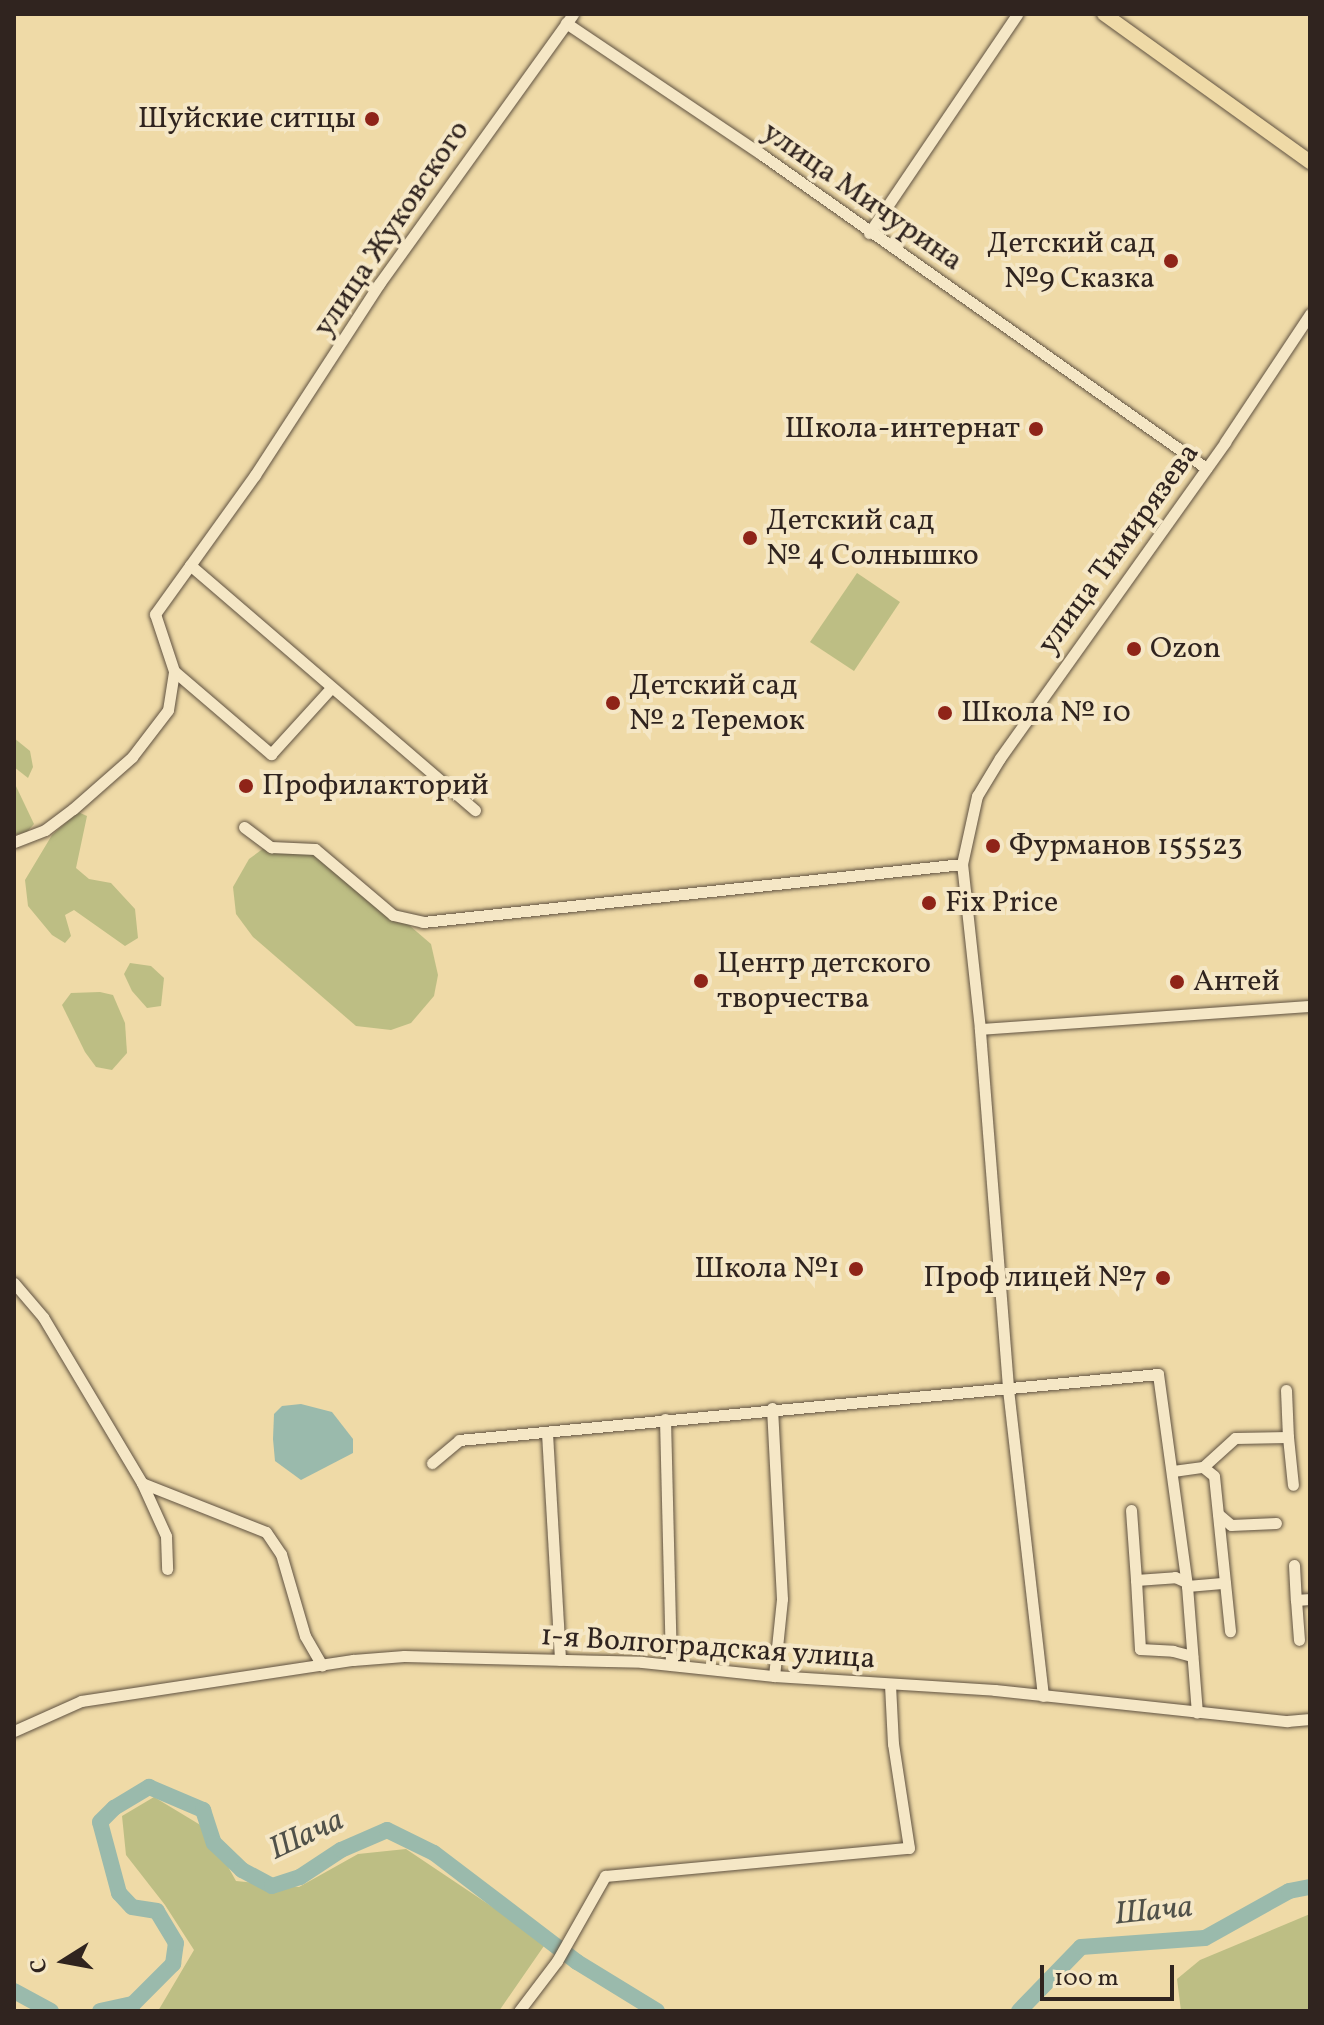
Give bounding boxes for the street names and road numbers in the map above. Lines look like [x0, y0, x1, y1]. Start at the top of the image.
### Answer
street label: улица Жуковского [306, 114, 478, 344]
street label: улица Мичурина [755, 114, 969, 280]
street label: улица Тимирязева [1030, 436, 1208, 662]
street label: 1-я Волгоградская улица [539, 1618, 877, 1678]

